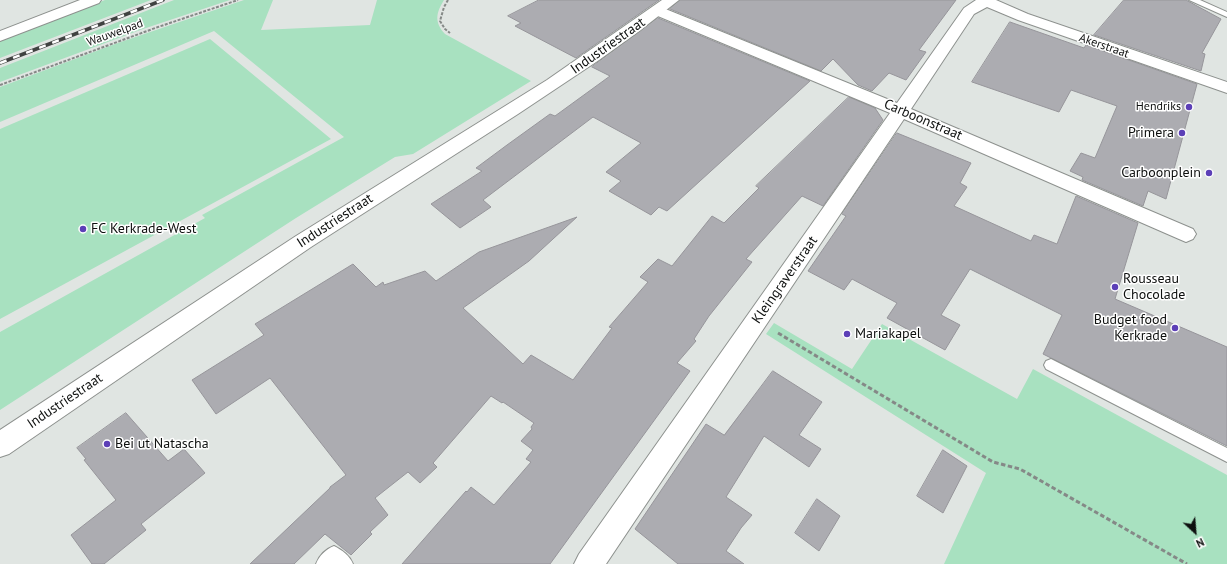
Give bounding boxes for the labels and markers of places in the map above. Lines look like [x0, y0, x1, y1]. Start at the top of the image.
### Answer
place label: Hendriks [1136, 100, 1181, 114]
marker: Hendriks [1184, 102, 1194, 112]
place label: Primera [1128, 125, 1174, 141]
marker: Primera [1177, 128, 1187, 138]
place label: Carboonplein [1121, 165, 1201, 181]
marker: Carboonplein [1204, 168, 1214, 178]
place label: FC Kerkrade-West [91, 221, 197, 237]
marker: FC Kerkrade-West [78, 224, 88, 234]
place label: Rousseau Chocolade [1123, 271, 1185, 304]
marker: Rousseau Chocolade [1110, 282, 1120, 292]
place label: Budget food Kerkrade [1094, 312, 1167, 344]
marker: Budget food Kerkrade [1170, 323, 1180, 333]
place label: Mariakapel [855, 326, 921, 342]
marker: Mariakapel [842, 329, 852, 339]
place label: Bei ut Natascha [115, 436, 209, 452]
marker: Bei ut Natascha [102, 439, 112, 449]

